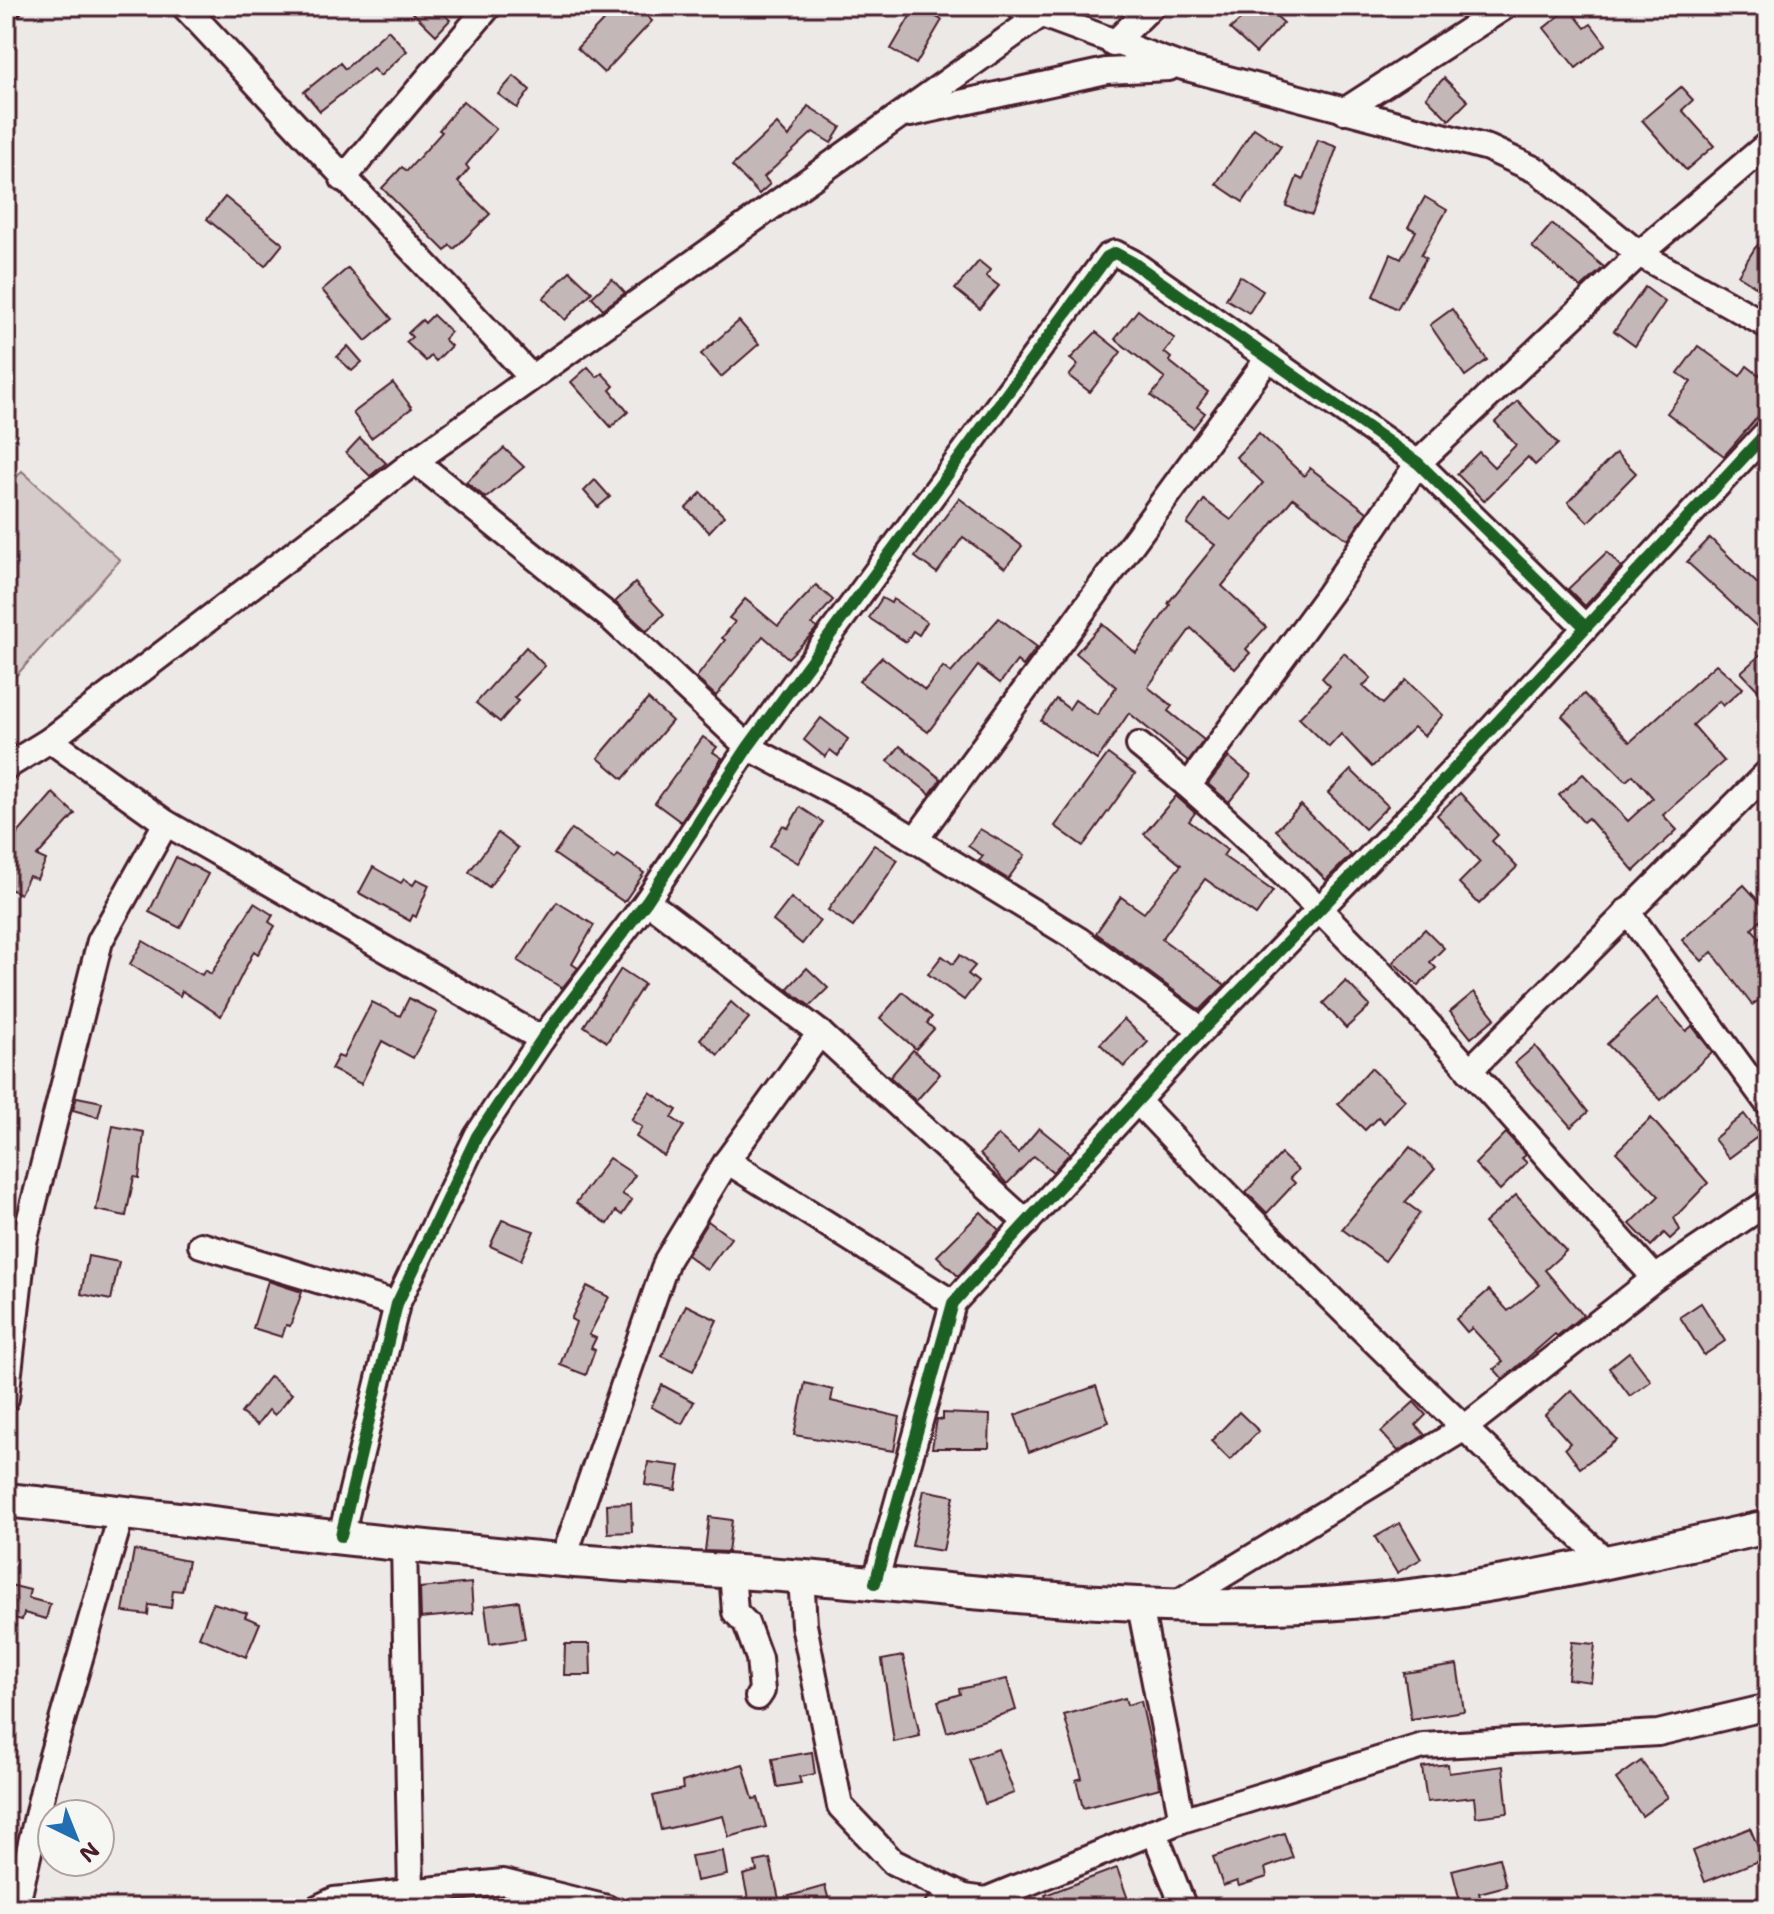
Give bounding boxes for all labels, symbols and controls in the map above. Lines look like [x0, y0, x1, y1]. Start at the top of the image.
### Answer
north arrow [36, 1798, 116, 1878]
text: N [73, 1836, 106, 1869]

